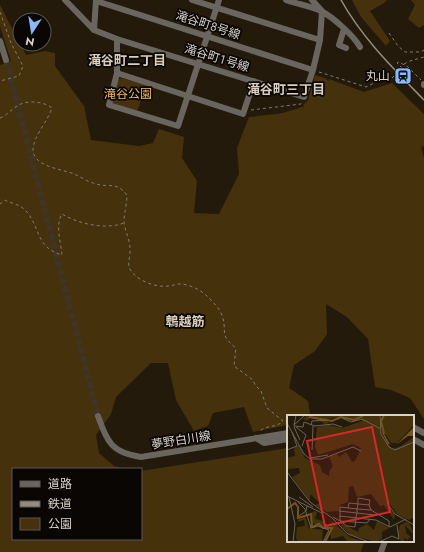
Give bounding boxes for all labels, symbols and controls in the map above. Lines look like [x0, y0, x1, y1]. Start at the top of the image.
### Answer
street label: 滝谷町８号線 [173, 6, 243, 44]
north arrow [12, 12, 52, 52]
text: N [24, 33, 36, 51]
street label: 滝谷町１号線 [182, 40, 252, 76]
district label: 滝谷町二丁目 [88, 51, 166, 70]
station icon: 丸山 [393, 66, 413, 86]
place label: 丸山 [366, 67, 390, 85]
district label: 滝谷町三丁目 [247, 80, 325, 99]
park label: 滝谷公園 [104, 85, 152, 103]
district label: 鵯越筋 [165, 312, 205, 331]
inset map [287, 415, 414, 542]
street label: 夢野白川線 [150, 426, 212, 454]
legend [12, 468, 142, 540]
text: 道路 [48, 475, 72, 493]
text: 鉄道 [48, 495, 72, 513]
text: 公園 [48, 515, 72, 533]

